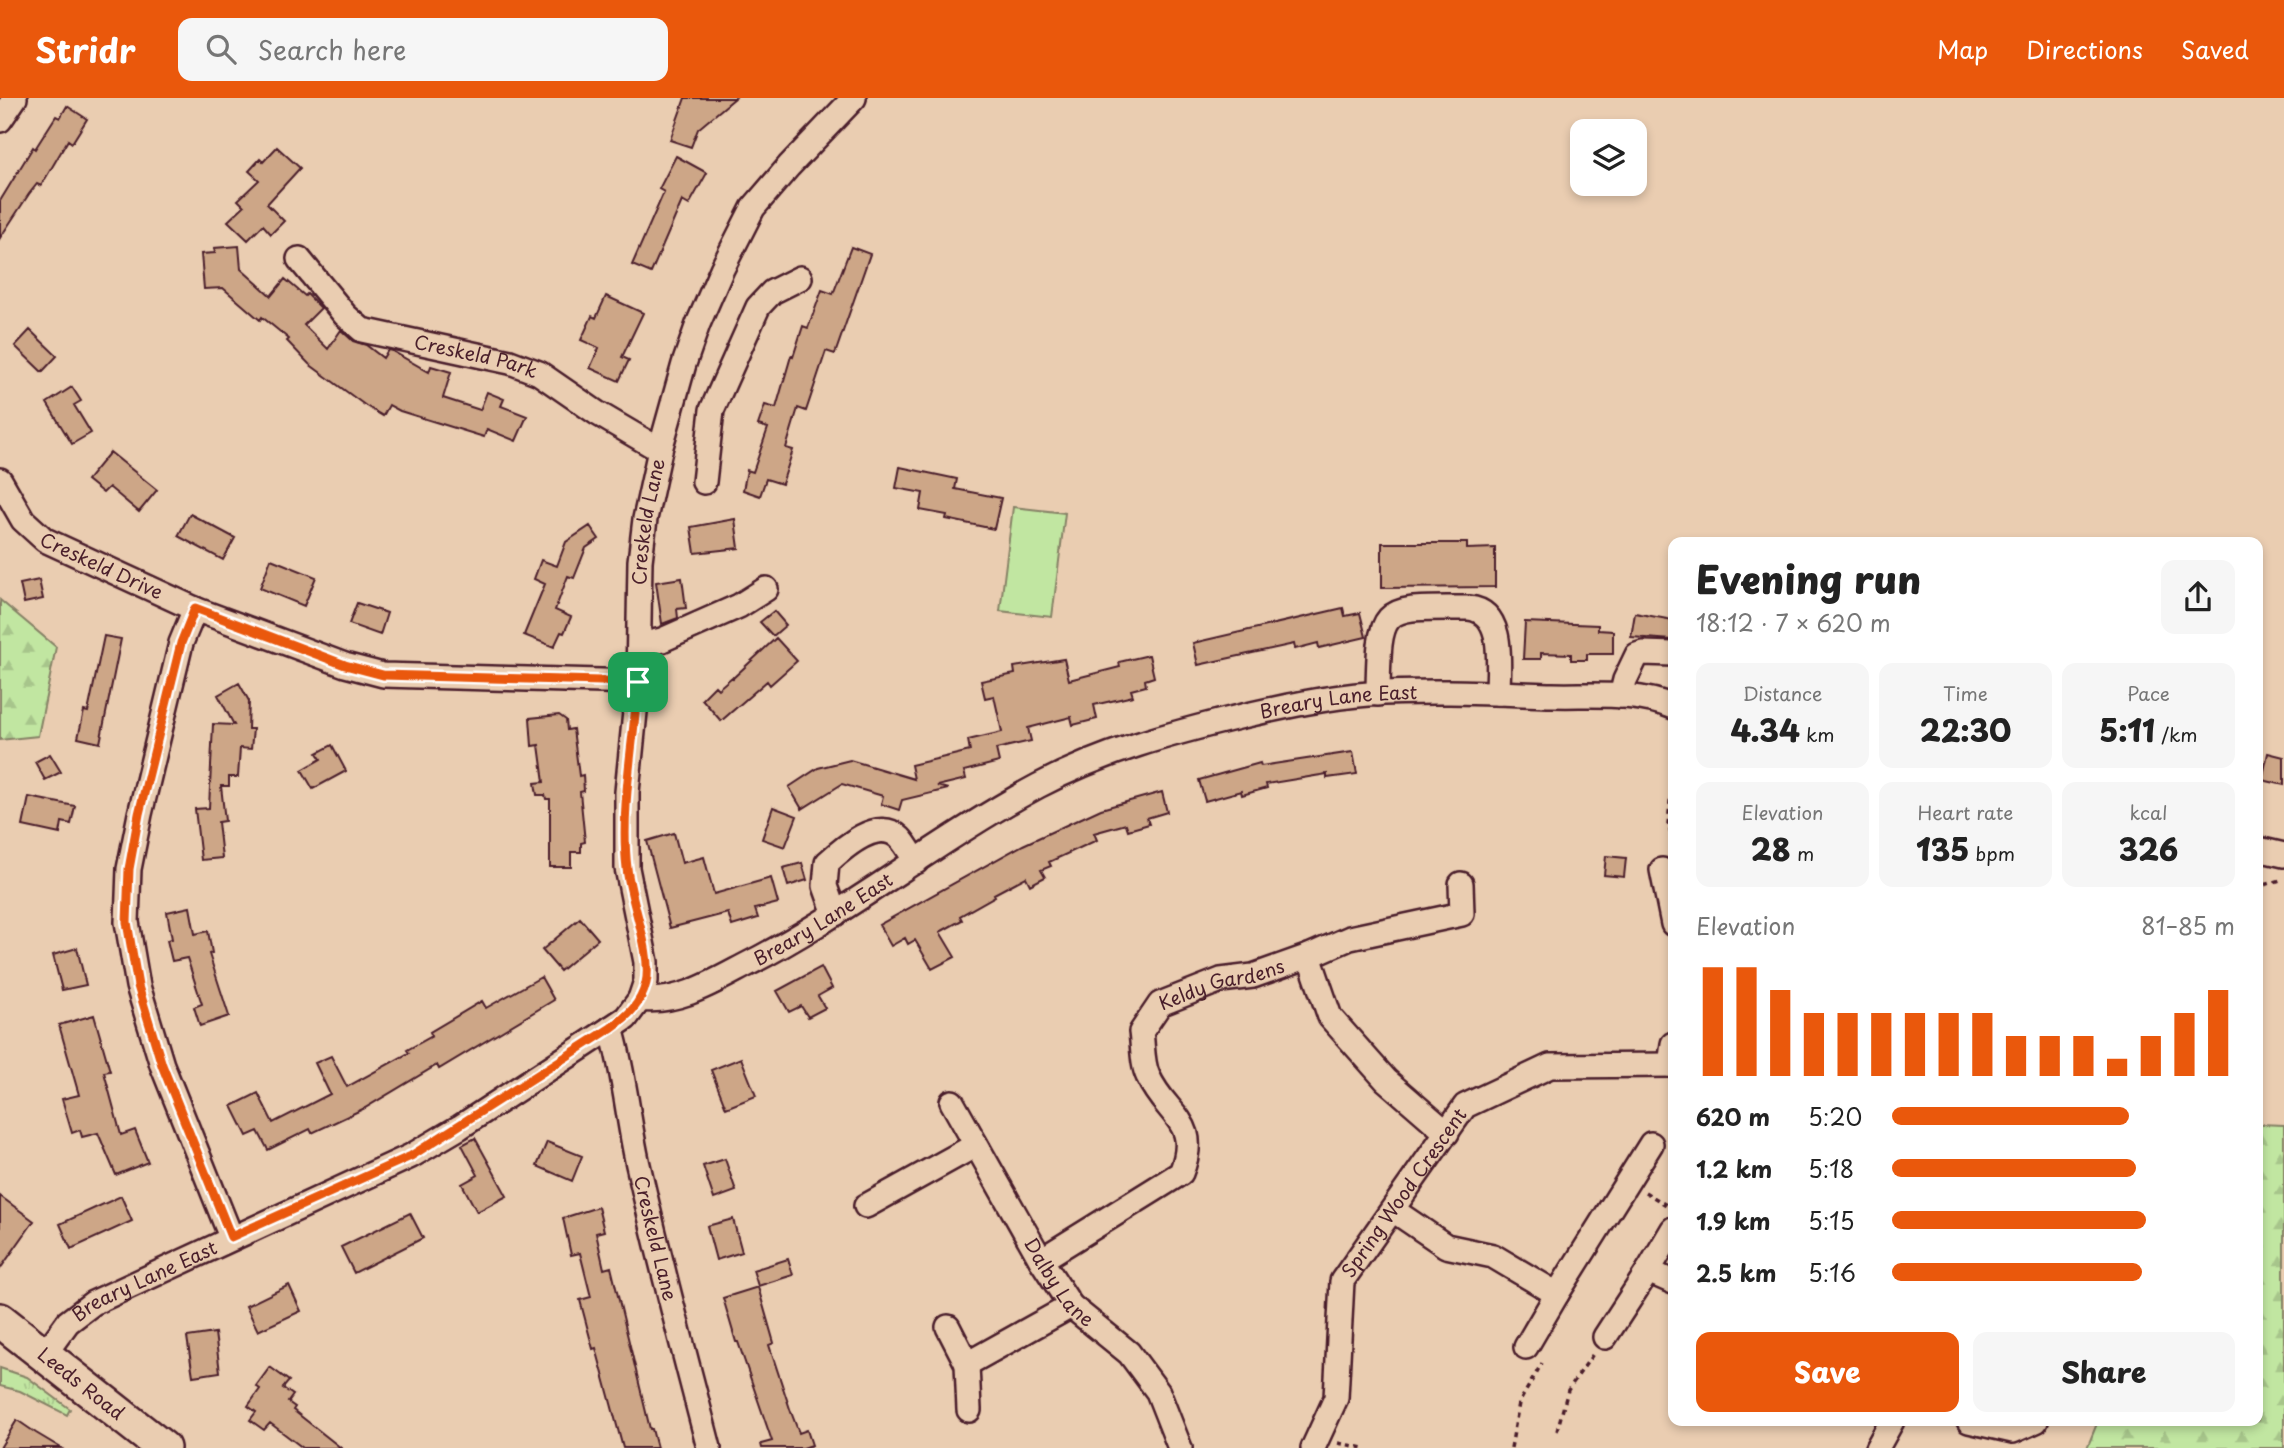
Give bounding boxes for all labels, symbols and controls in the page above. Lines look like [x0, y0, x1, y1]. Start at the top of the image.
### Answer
search box [178, 18, 668, 81]
text: Stridr [35, 24, 136, 74]
icon: search [202, 30, 240, 68]
text: Search here [258, 30, 406, 69]
text: Map [1937, 31, 1988, 67]
text: Directions [2026, 31, 2143, 67]
text: Saved [2181, 31, 2249, 67]
map controls [1570, 119, 1647, 196]
button: layers [1570, 119, 1647, 196]
street label: Creskeld Park [412, 327, 543, 384]
street label: Creskeld Lane [625, 456, 671, 585]
street label: Creskeld Drive [36, 525, 168, 605]
text: Evening run [1696, 550, 1921, 607]
button: share [2161, 560, 2235, 634]
text: 18:12 · 7 × 620 m [1696, 605, 1891, 640]
pin [608, 652, 668, 712]
icon: arrive [619, 663, 657, 701]
street label: Breary Lane East [1257, 677, 1418, 725]
text: Distance [1743, 679, 1822, 707]
text: Time [1943, 679, 1988, 707]
text: Pace [2127, 679, 2170, 707]
text: 4.34 [1730, 707, 1800, 752]
text: 22:30 [1920, 707, 2011, 752]
text: 5:11 [2099, 707, 2155, 752]
text: km [1800, 720, 1835, 748]
text: /km [2155, 720, 2198, 748]
text: Elevation [1742, 798, 1823, 826]
text: Heart rate [1918, 798, 2013, 826]
text: kcal [2130, 798, 2167, 826]
text: 28 [1751, 826, 1791, 871]
text: 135 [1916, 826, 1969, 871]
text: 326 [2119, 826, 2178, 871]
text: m [1791, 839, 1814, 867]
text: bpm [1969, 839, 2015, 867]
street label: Breary Lane East [748, 865, 898, 972]
text: Elevation [1696, 908, 1795, 943]
text: 81–85 m [2141, 908, 2235, 943]
street label: Keldy Gardens [1154, 951, 1288, 1016]
text: 620 m [1696, 1099, 1770, 1134]
text: 5:20 [1808, 1099, 1862, 1134]
street label: Spring Wood Crescent [1334, 1102, 1473, 1283]
text: 1.2 km [1696, 1151, 1772, 1186]
text: 5:18 [1808, 1151, 1854, 1186]
street label: Creskeld Lane [628, 1173, 685, 1304]
text: 1.9 km [1696, 1203, 1770, 1238]
text: 5:15 [1808, 1203, 1854, 1238]
street label: Dalby Lane [1018, 1232, 1101, 1333]
street label: Breary Lane East [65, 1233, 221, 1328]
text: 2.5 km [1696, 1255, 1776, 1290]
text: 5:16 [1808, 1255, 1856, 1290]
button: Save [1696, 1332, 1959, 1412]
button: Share [1973, 1332, 2235, 1412]
street label: Leeds Road [32, 1340, 131, 1426]

